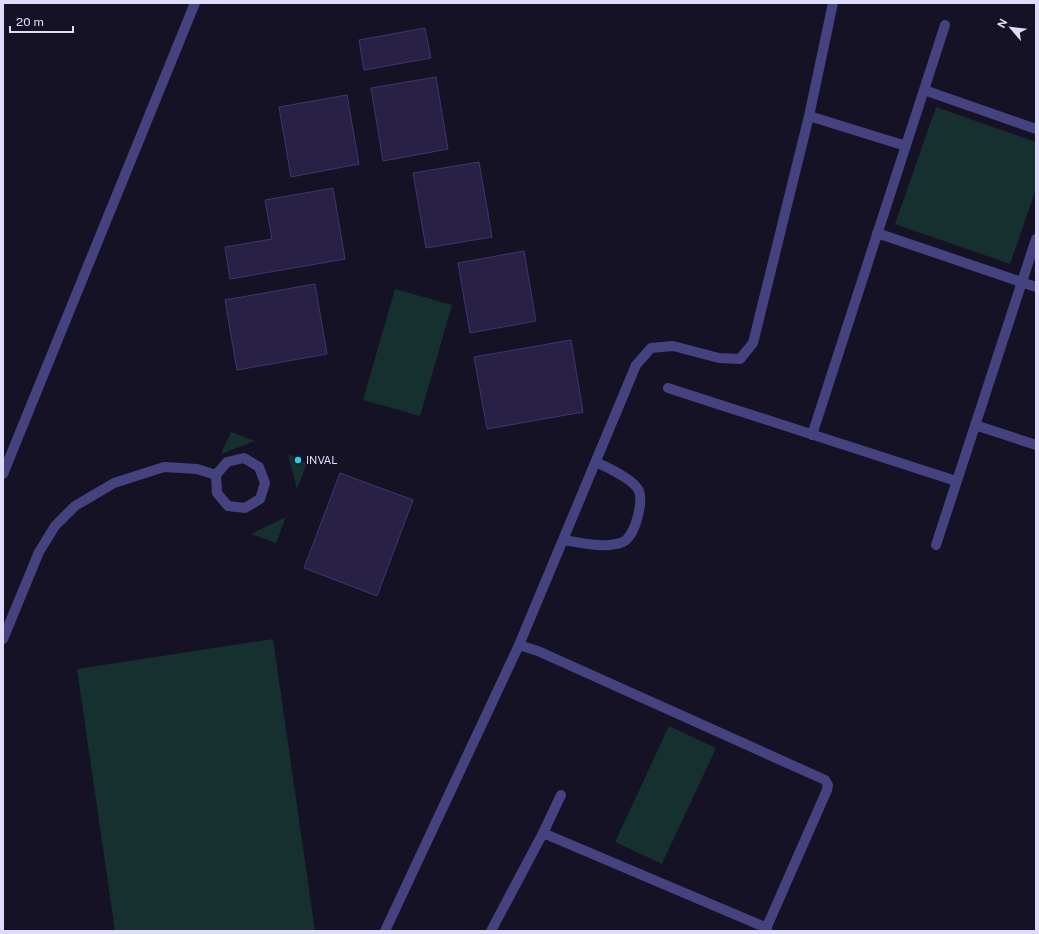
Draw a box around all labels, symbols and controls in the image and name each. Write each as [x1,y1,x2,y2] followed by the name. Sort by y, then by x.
[10,8,73,34] scale bar
[991,8,1031,48] north arrow
[16,15,44,29] text: 20 m
[995,17,1009,30] text: N
[306,454,338,466] place label: INVAL
[293,455,303,465] marker: INVAL

